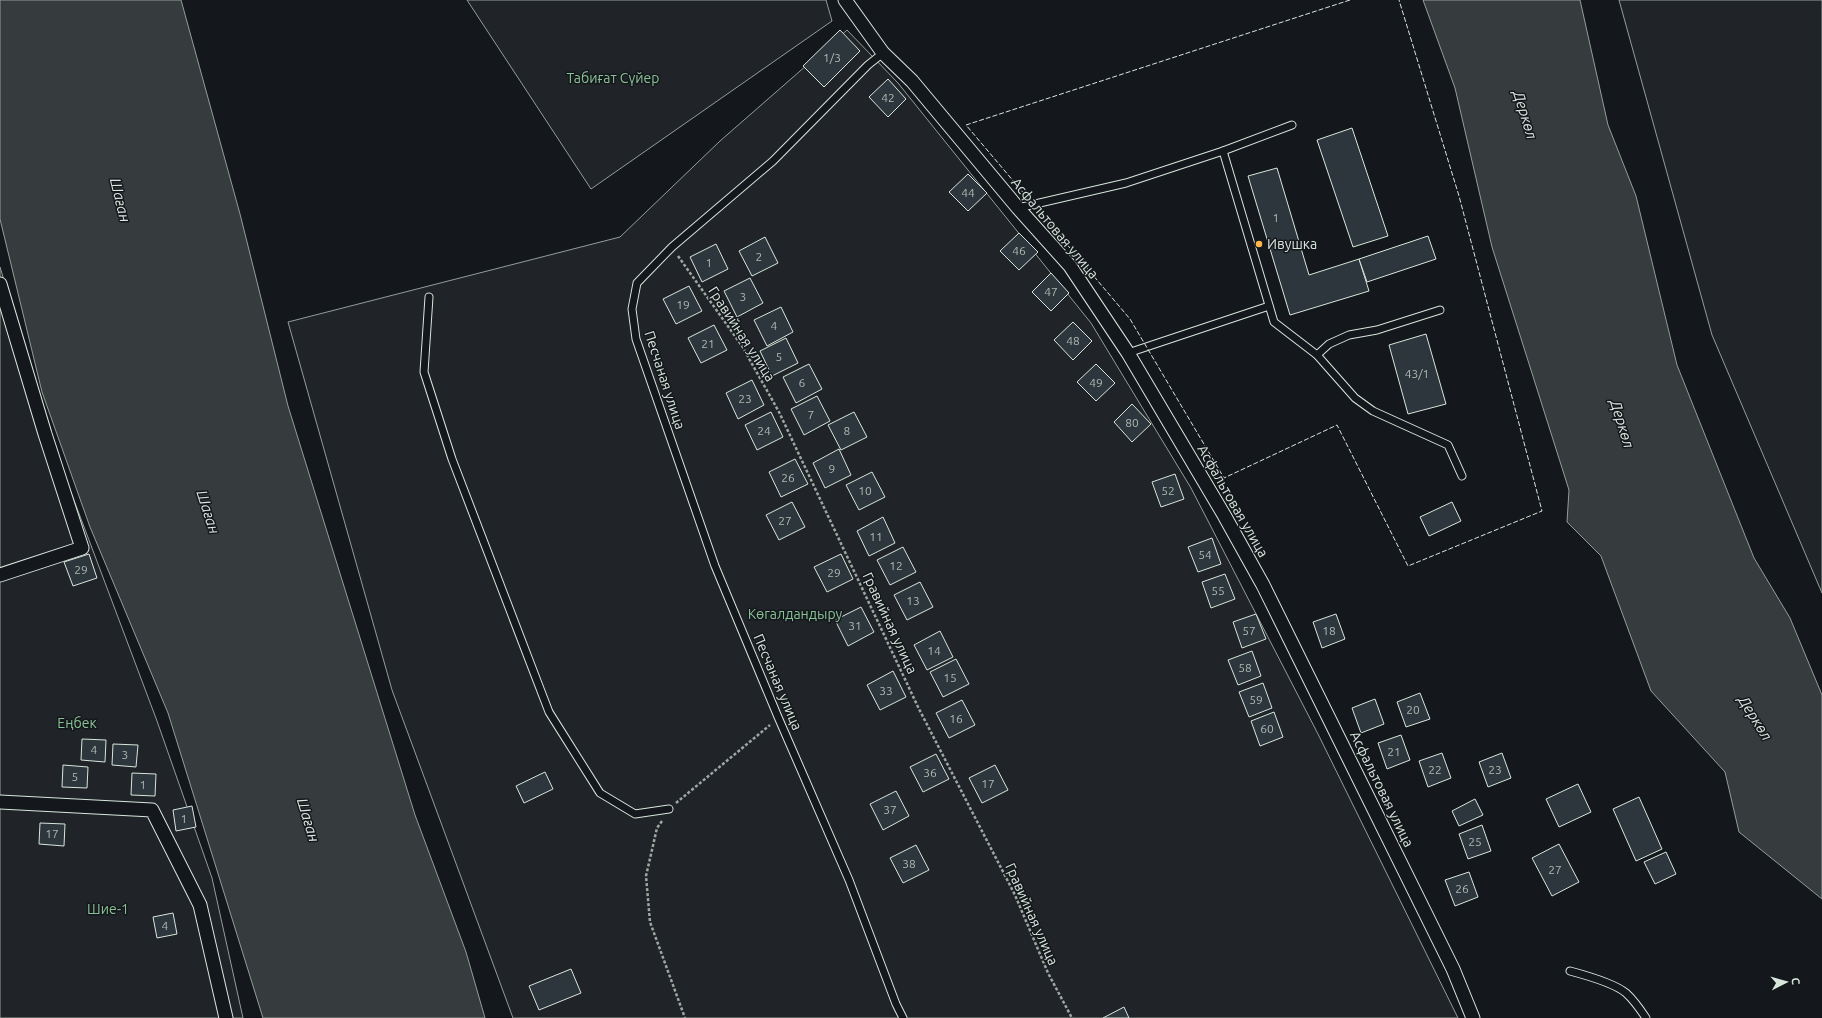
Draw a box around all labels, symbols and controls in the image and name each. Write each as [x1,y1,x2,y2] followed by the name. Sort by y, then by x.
[823,51,841,64] house number: 1/3
[567,70,659,86] park label: Табиғат Сүйер
[1510,87,1541,141] water label: Деркөл
[881,91,895,104] house number: 42
[1008,174,1102,282] street label: Асфальтовая улица
[107,176,134,224] water label: Шаған
[961,186,975,199] house number: 44
[1273,211,1279,224] house number: 1
[1267,236,1317,252] place label: Ивушка
[1254,239,1264,249] marker: Ивушка
[1012,244,1026,257] house number: 46
[756,250,762,263] house number: 2
[706,256,712,269] house number: 1
[705,284,779,384] street label: Гравийная улица
[1044,285,1058,298] house number: 47
[740,290,746,303] house number: 3
[676,298,690,311] house number: 19
[771,319,778,332] house number: 4
[641,329,689,431] street label: Песчаная улица
[1066,334,1080,347] house number: 48
[701,337,715,350] house number: 21
[776,350,782,363] house number: 5
[1405,367,1429,380] house number: 43/1
[799,376,806,389] house number: 6
[1089,376,1103,389] house number: 49
[738,392,752,405] house number: 23
[1607,396,1638,450] water label: Деркөл
[808,408,814,421] house number: 7
[1125,416,1139,429] house number: 80
[757,424,771,437] house number: 24
[844,424,851,437] house number: 8
[1194,442,1272,560] street label: Асфальтовая улица
[829,462,835,475] house number: 9
[781,471,795,484] house number: 26
[858,484,872,497] house number: 10
[1161,484,1175,497] house number: 52
[193,488,224,536] water label: Шаған
[778,514,792,527] house number: 27
[869,530,883,543] house number: 11
[1198,548,1212,561] house number: 54
[889,559,903,572] house number: 12
[74,563,88,576] house number: 29
[827,566,841,579] house number: 29
[860,570,920,676] street label: Гравийная улица
[1211,584,1225,597] house number: 55
[906,594,920,607] house number: 13
[748,606,843,622] park label: Көгалдандыру
[848,619,862,632] house number: 31
[1242,624,1256,637] house number: 57
[1322,624,1336,637] house number: 18
[751,632,805,732] street label: Песчаная улица
[927,644,941,657] house number: 14
[1238,661,1252,674] house number: 58
[943,671,957,684] house number: 15
[879,684,893,697] house number: 33
[1734,691,1776,743] water label: Деркөл
[1249,693,1263,706] house number: 59
[1406,703,1420,716] house number: 20
[949,712,963,725] house number: 16
[57,715,97,731] park label: Еңбек
[1260,722,1274,735] house number: 60
[1347,729,1417,849] street label: Асфальтовая улица
[91,743,98,756] house number: 4
[1387,745,1401,758] house number: 21
[122,748,128,761] house number: 3
[1428,763,1442,776] house number: 22
[1488,763,1502,776] house number: 23
[923,766,937,779] house number: 36
[72,770,78,783] house number: 5
[981,777,995,790] house number: 17
[140,778,146,791] house number: 1
[294,796,323,844] water label: Шаған
[883,803,897,816] house number: 37
[181,812,187,825] house number: 1
[45,827,59,840] house number: 17
[1468,835,1482,848] house number: 25
[902,857,916,870] house number: 38
[1002,861,1062,967] street label: Гравийная улица
[1548,863,1562,876] house number: 27
[1455,882,1469,895] house number: 26
[87,901,129,917] park label: Шие-1
[162,919,169,932] house number: 4
[1766,962,1806,1002] north arrow
[1790,977,1802,985] text: С

